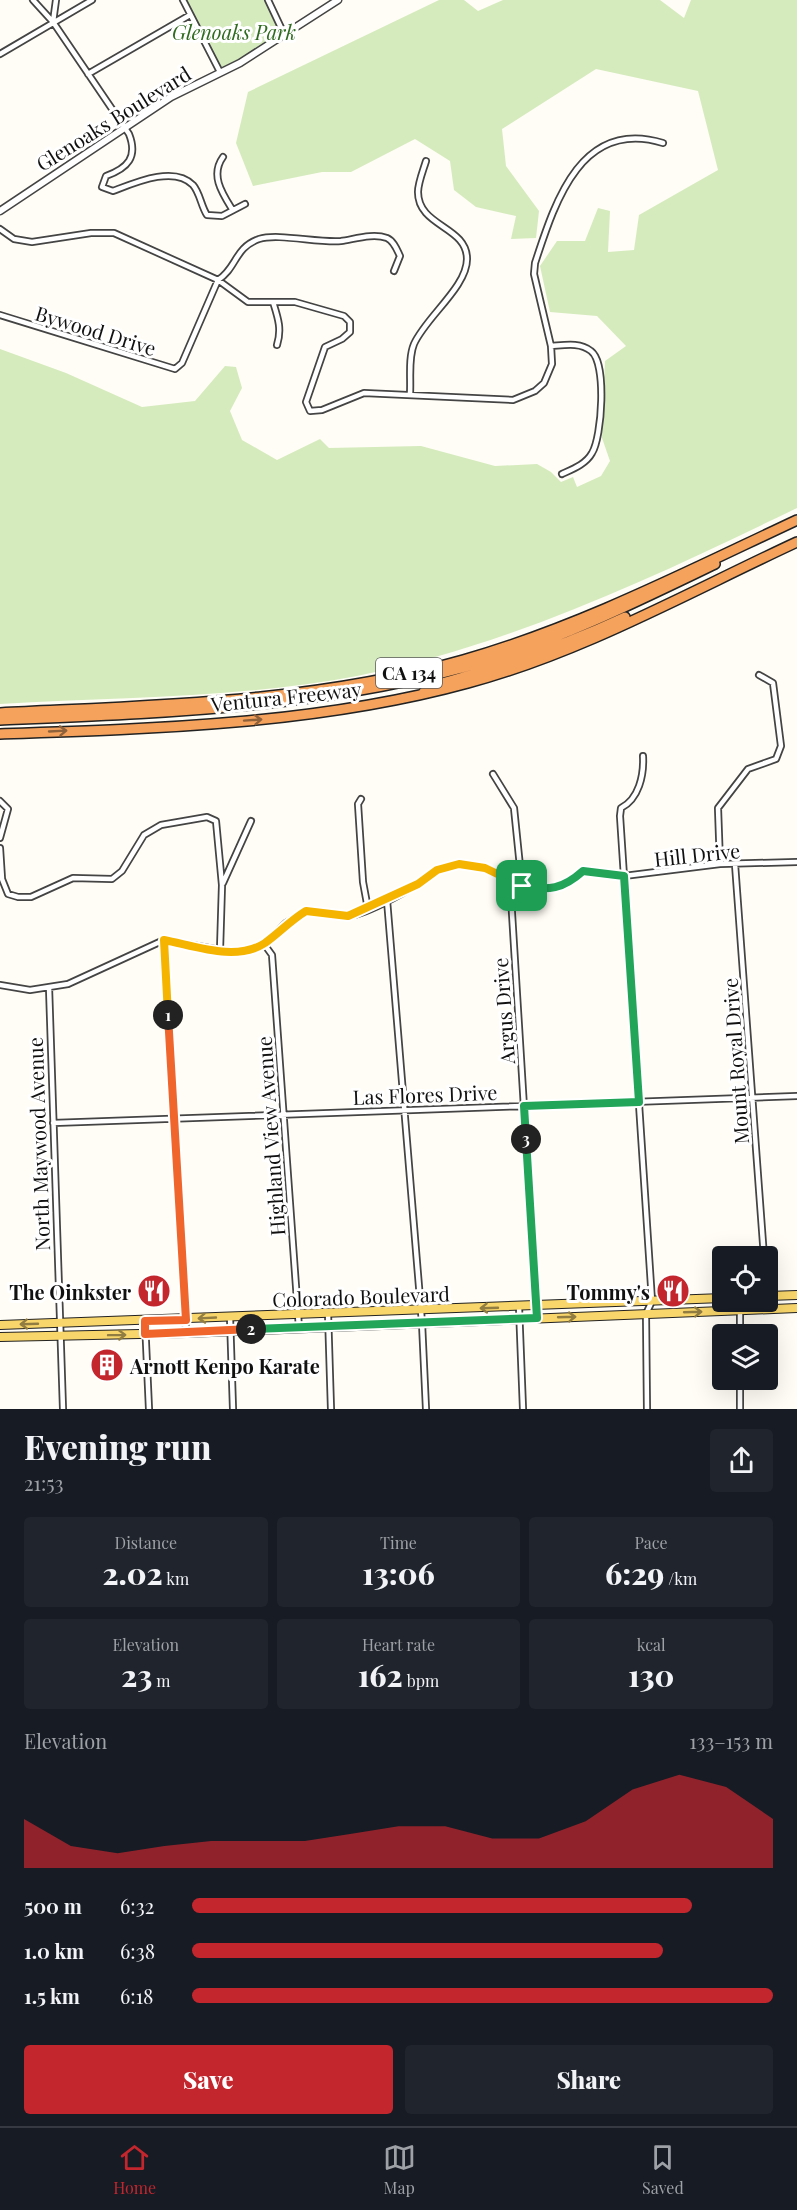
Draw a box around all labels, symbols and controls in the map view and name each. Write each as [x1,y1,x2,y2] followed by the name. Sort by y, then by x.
[172,18,296,45] park label: Glenoaks Park
[30,59,196,177] street label: Glenoaks Boulevard
[32,299,160,361] street label: Bywood Drive
[376,658,442,688] road number: CA 134
[209,675,362,717] street label: Ventura Freeway
[243,714,263,725] one-way arrow
[48,725,68,736] one-way arrow
[653,836,741,872] street label: Hill Drive
[496,860,547,911] pin
[505,869,538,902] icon: arrive
[486,957,520,1066] street label: Argus Drive
[716,977,754,1145] street label: Mount Royal Drive
[153,1000,183,1030] pin: 1
[165,1004,171,1025] text: 1
[250,1035,290,1237] street label: Highland View Avenue
[21,1037,55,1251] street label: North Maywood Avenue
[352,1078,498,1110] street label: Las Flores Drive
[511,1124,541,1154] pin: 3
[522,1128,530,1149] text: 3
[712,1246,778,1390] map controls
[712,1246,778,1312] button: locate
[136,1273,172,1309] restaurant icon: The Oinkster
[655,1273,691,1309] restaurant icon: Tommy's
[9,1278,132,1305] place label: The Oinkster
[567,1278,650,1305] place label: Tommy's
[272,1279,451,1313] street label: Colorado Boulevard
[480,1302,500,1313] one-way arrow
[682,1307,702,1318] one-way arrow
[556,1312,576,1323] one-way arrow
[197,1313,217,1324] one-way arrow
[236,1314,266,1344] pin: 2
[20,1318,40,1330] one-way arrow
[247,1318,255,1339] text: 2
[712,1324,778,1390] button: layers
[107,1329,127,1340] one-way arrow
[89,1347,125,1383] building icon: Arnott Kenpo Karate
[129,1352,320,1379] place label: Arnott Kenpo Karate
[24,1424,211,1468] text: Evening run
[710,1429,773,1492] button: share
[24,1469,64,1496] text: 21:53
[115,1532,177,1553] text: Distance
[380,1532,417,1553] text: Time
[635,1532,668,1553] text: Pace
[102,1553,163,1593] text: 2.02
[362,1553,435,1593] text: 13:06
[605,1553,664,1593] text: 6:29
[163,1568,189,1589] text: km
[664,1568,697,1589] text: /km
[113,1634,179,1655] text: Elevation
[362,1634,435,1655] text: Heart rate
[637,1634,666,1655] text: kcal
[121,1655,152,1695] text: 23
[358,1655,403,1695] text: 162
[628,1655,674,1695] text: 130
[152,1670,171,1691] text: m
[403,1670,439,1691] text: bpm
[24,1727,107,1754] text: Elevation
[689,1727,773,1754] text: 133–153 m
[24,1892,82,1919] text: 500 m
[120,1892,154,1919] text: 6:32
[24,1937,84,1964] text: 1.0 km
[120,1937,155,1964] text: 6:38
[24,1982,80,2009] text: 1.5 km
[120,1982,153,2009] text: 6:18
[24,2045,393,2114] button: Save
[405,2045,773,2114] button: Share
[113,2141,156,2198] tab: Home
[383,2141,416,2198] tab: Map
[642,2141,684,2198] tab: Saved

